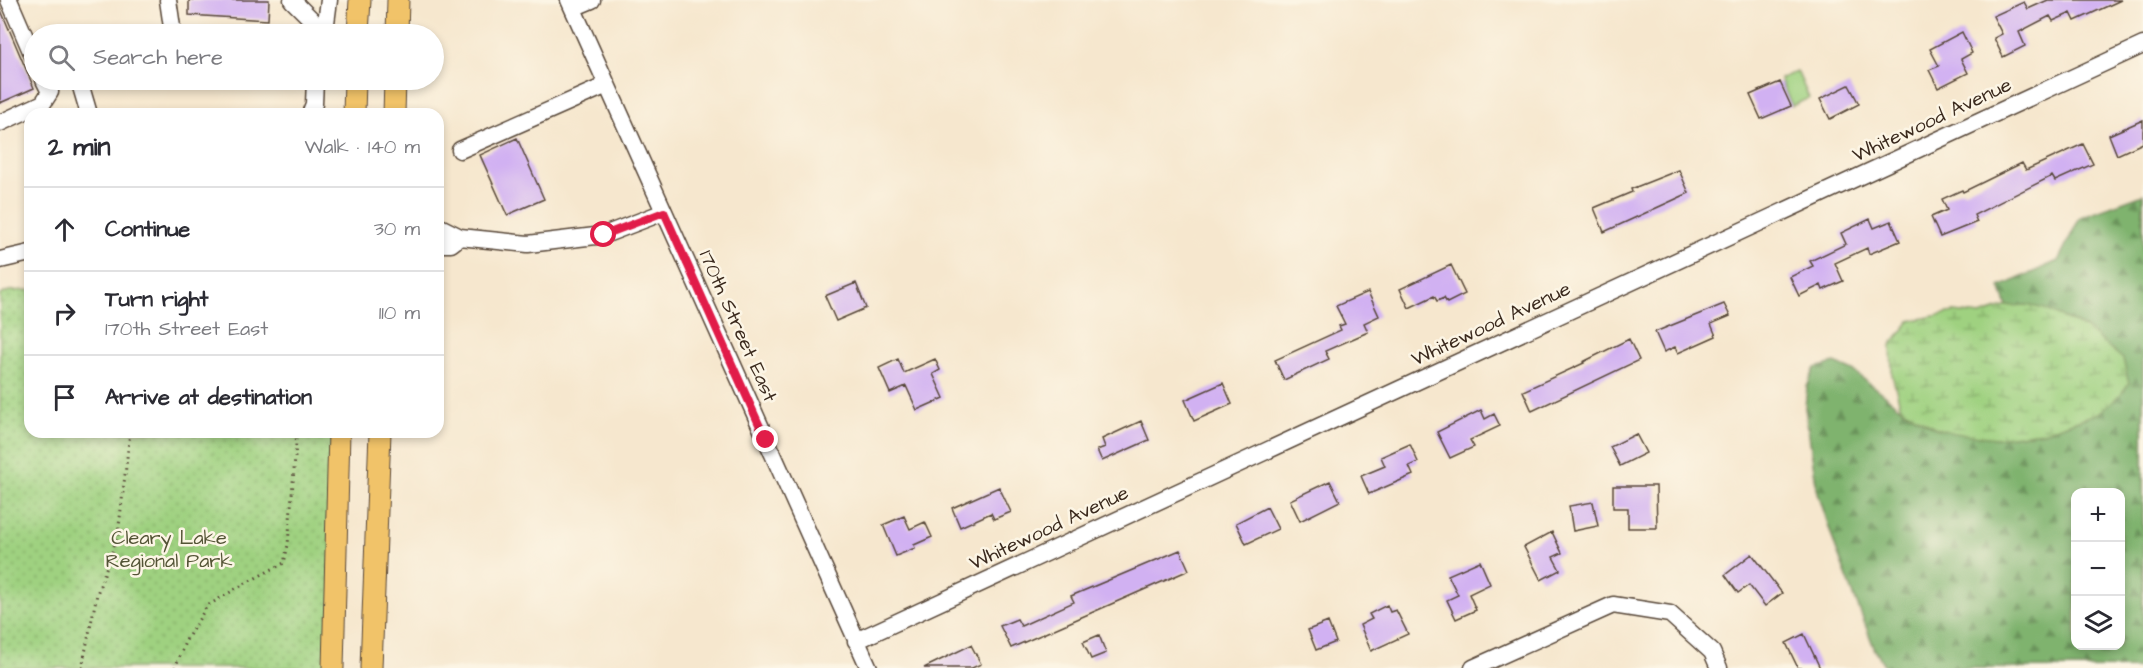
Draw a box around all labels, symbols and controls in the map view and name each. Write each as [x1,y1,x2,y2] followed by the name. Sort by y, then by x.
[24,24,444,90] search box
[45,41,78,74] icon: search
[93,42,223,73] text: Search here
[1848,71,2016,169] street label: Whitewood Avenue
[48,129,110,165] text: 2 min
[304,133,420,161] text: Walk · 140 m
[48,213,81,246] icon: ahead
[105,214,190,245] text: Continue
[374,215,420,243] text: 30 m
[590,221,616,247] route start
[692,246,784,406] street label: 170th Street East
[1407,275,1575,373] street label: Whitewood Avenue
[105,284,208,315] text: Turn right
[48,297,81,330] icon: right
[379,299,420,327] text: 110 m
[105,315,268,343] text: 170th Street East
[48,381,81,414] icon: arrive
[105,382,312,413] text: Arrive at destination
[752,426,778,452] route end
[965,479,1133,577] street label: Whitewood Avenue
[2071,488,2125,650] map controls
[2071,488,2125,542] button: +
[105,524,233,576] park label: Cleary Lake Regional Park
[2071,542,2125,596] button: −
[2071,596,2125,650] button: layers

